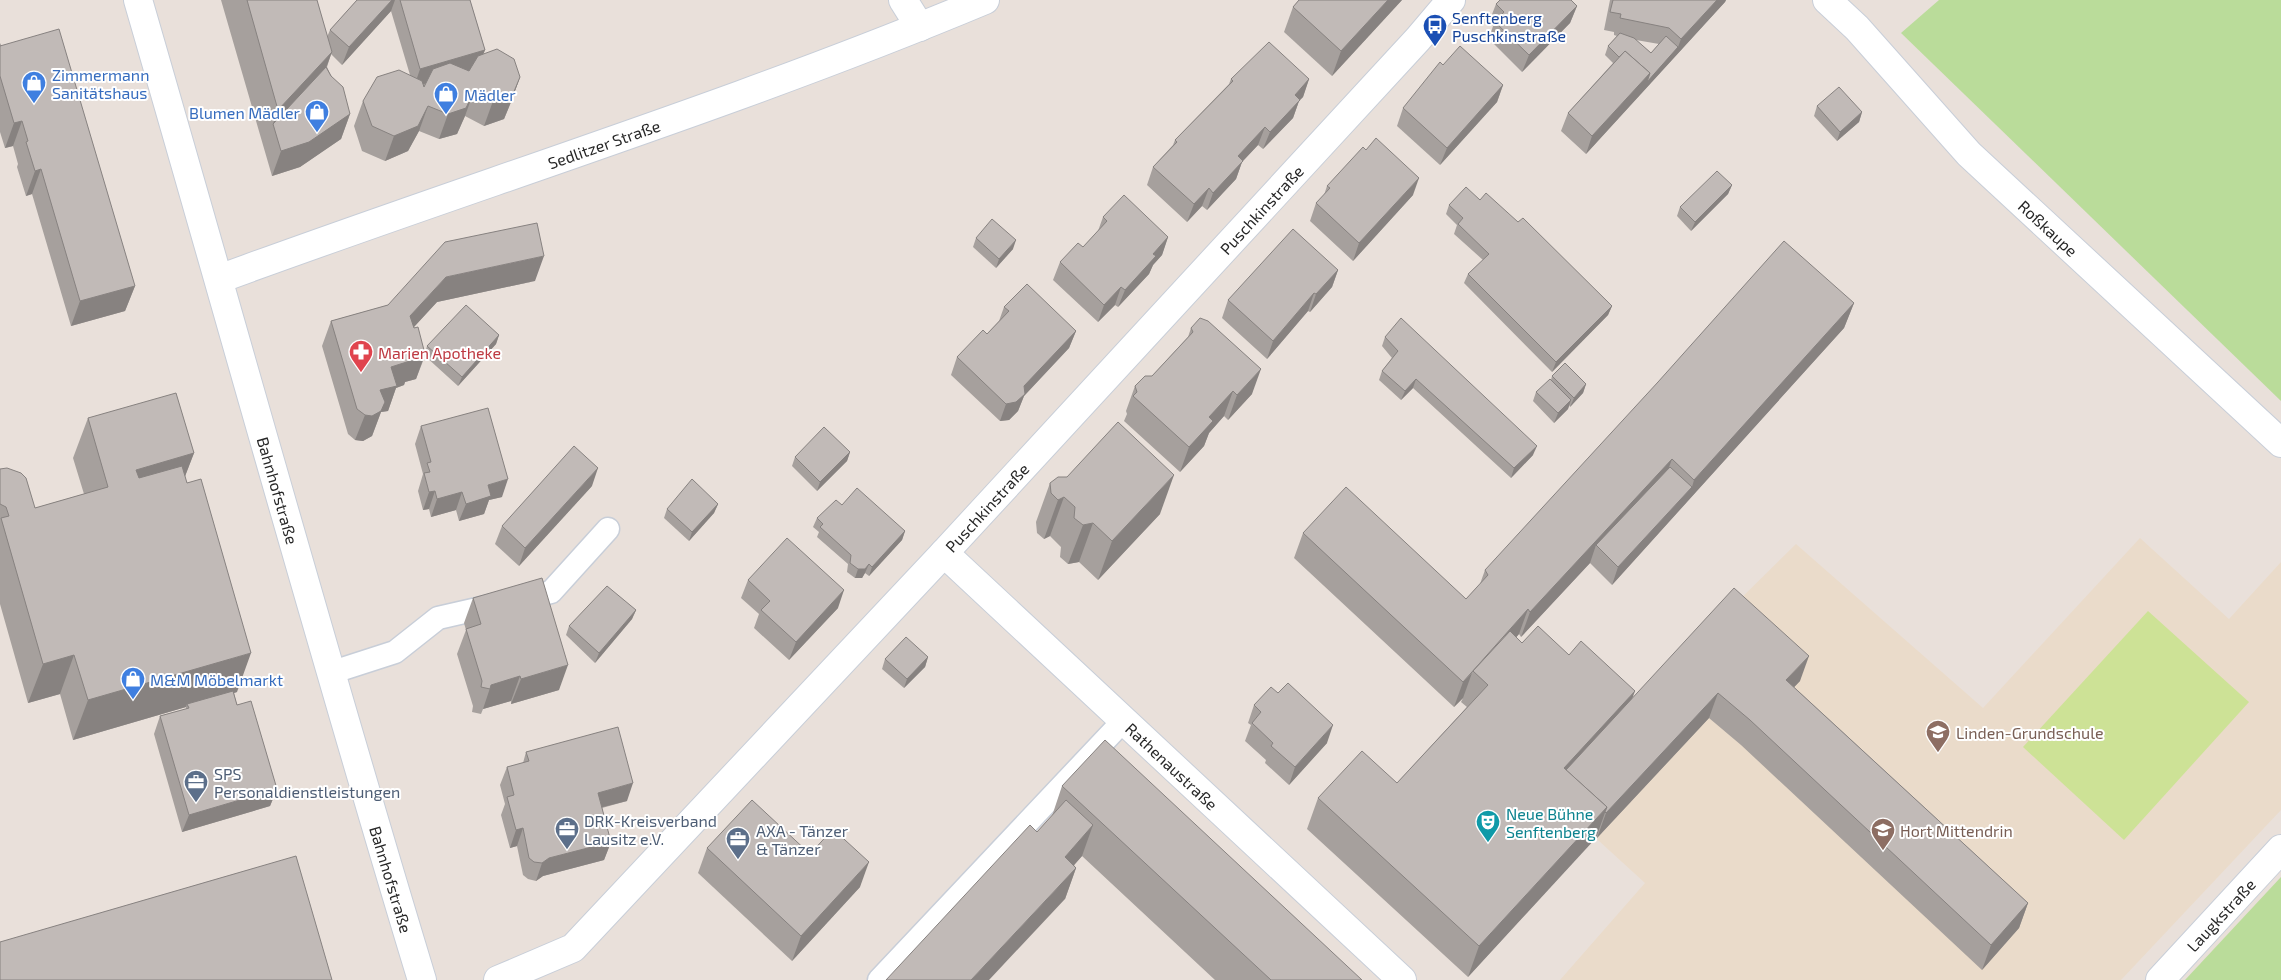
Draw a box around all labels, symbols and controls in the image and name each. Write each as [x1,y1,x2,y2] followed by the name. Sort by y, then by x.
[1452,8,1566,45] place label: Senftenberg Puschkinstraße
[1422,13,1448,47] bus stop icon: Senftenberg Puschkinstraße
[52,65,149,102] place label: Zimmermann Sanitätshaus
[21,70,47,104] shop icon: Zimmermann Sanitätshaus
[433,81,459,115] shop icon: Mädler
[464,85,516,104] place label: Mädler
[304,99,330,133] shop icon: Blumen Mädler
[189,103,301,122] place label: Blumen Mädler
[545,115,662,172] street label: Sedlitzer Straße
[1215,161,1307,258] street label: Puschkinstraße
[2015,196,2082,260] street label: Roßkaupe
[348,339,374,373] pharmacy icon: Marien Apotheke
[378,343,501,362] place label: Marien Apotheke
[254,435,303,546] street label: Bahnhofstraße
[941,459,1032,555] street label: Puschkinstraße
[120,666,146,700] shop icon: M&M Möbelmarkt
[150,670,283,689] place label: M&M Möbelmarkt
[1122,718,1222,813] street label: Rathenaustraße
[1925,719,1951,753] school or university icon: Linden-Grundschule
[1956,723,2104,742] place label: Linden-Grundschule
[214,764,400,801] place label: SPS Personaldienstleistungen
[183,769,209,803] office icon: SPS Personaldienstleistungen
[1506,804,1596,841] place label: Neue Bühne Senftenberg
[1475,809,1501,843] theatre icon: Neue Bühne Senftenberg
[584,811,717,848] place label: DRK-Kreisverband Lausitz e.V.
[554,816,580,850] office icon: DRK-Kreisverband Lausitz e.V.
[1870,817,1896,851] school or university icon: Hort Mittendrin
[756,821,849,858] place label: AXA - Tänzer & Tänzer
[1900,821,2013,840] place label: Hort Mittendrin
[367,823,417,935] street label: Bahnhofstraße
[725,826,751,860] office icon: AXA - Tänzer & Tänzer
[2182,874,2259,955] street label: Laugkstraße

